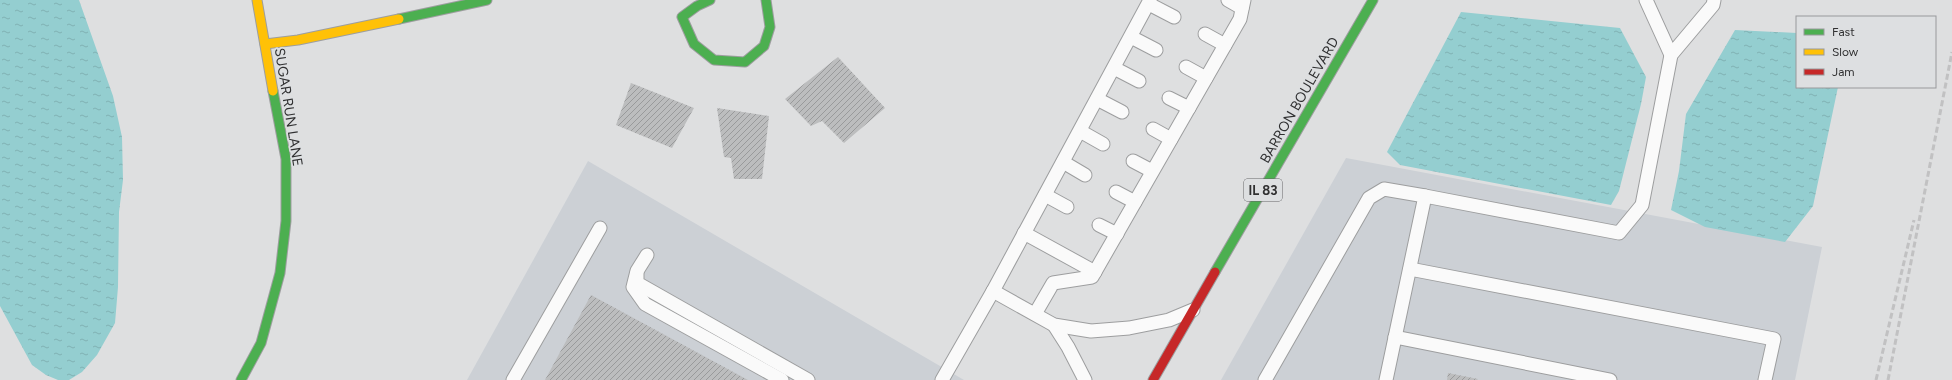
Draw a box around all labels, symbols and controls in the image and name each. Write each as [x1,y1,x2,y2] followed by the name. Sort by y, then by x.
[1796,16,1936,88] legend
[1832,25,1855,39] text: Fast
[1256,34,1342,166] street label: BARRON BOULEVARD
[1832,45,1859,59] text: Slow
[271,47,306,167] street label: SUGAR RUN LANE
[1832,65,1855,79] text: Jam
[1244,179,1282,201] road number: IL 83

